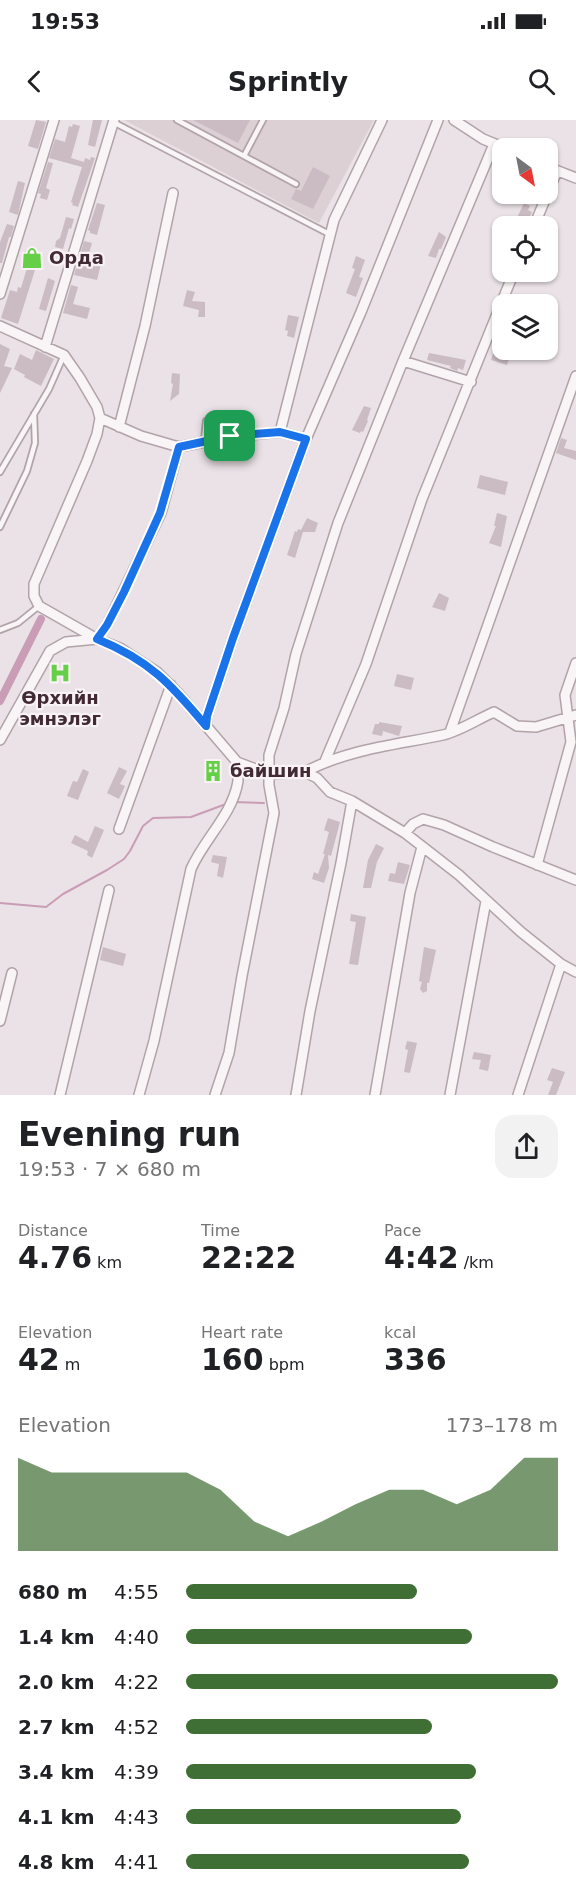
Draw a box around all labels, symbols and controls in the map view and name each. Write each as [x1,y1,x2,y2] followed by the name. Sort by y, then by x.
[30,9,100,34] text: 19:53
[18,65,51,98] icon: back
[525,65,558,98] icon: search
[228,66,348,97] text: Sprintly
[492,138,558,204] north arrow
[492,138,558,360] map controls
[492,216,558,282] button: locate
[20,246,44,270] shop icon: Орда
[49,247,104,268] place label: Орда
[492,294,558,360] button: layers
[204,410,255,461] pin
[213,419,246,452] icon: arrive
[48,661,72,685] hospital icon: Өрхийн эмнэлэг
[19,687,101,729] place label: Өрхийн эмнэлэг
[201,759,225,783] building icon: байшин
[230,760,312,781] place label: байшин
[18,1115,241,1154] text: Evening run
[495,1115,558,1178] button: share
[18,1157,201,1181] text: 19:53 · 7 × 680 m
[18,1221,88,1240] text: Distance
[201,1221,240,1240] text: Time
[384,1221,421,1240] text: Pace
[18,1240,92,1275] text: 4.76
[201,1240,297,1275] text: 22:22
[384,1240,459,1275] text: 4:42
[92,1253,122,1272] text: km
[459,1253,494,1272] text: /km
[18,1323,92,1342] text: Elevation
[201,1323,283,1342] text: Heart rate
[384,1323,416,1342] text: kcal
[18,1342,60,1377] text: 42
[201,1342,264,1377] text: 160
[384,1342,447,1377] text: 336
[60,1355,80,1374] text: m
[264,1355,305,1374] text: bpm
[18,1413,111,1437] text: Elevation
[446,1413,558,1437] text: 173–178 m
[18,1580,88,1604] text: 680 m
[114,1580,159,1604] text: 4:55
[18,1625,95,1649] text: 1.4 km
[114,1625,159,1649] text: 4:40
[18,1670,95,1694] text: 2.0 km
[114,1670,159,1694] text: 4:22
[18,1715,95,1739] text: 2.7 km
[114,1715,159,1739] text: 4:52
[18,1760,95,1784] text: 3.4 km
[114,1760,159,1784] text: 4:39
[18,1805,95,1829] text: 4.1 km
[114,1805,159,1829] text: 4:43
[18,1850,95,1874] text: 4.8 km
[114,1850,159,1874] text: 4:41

